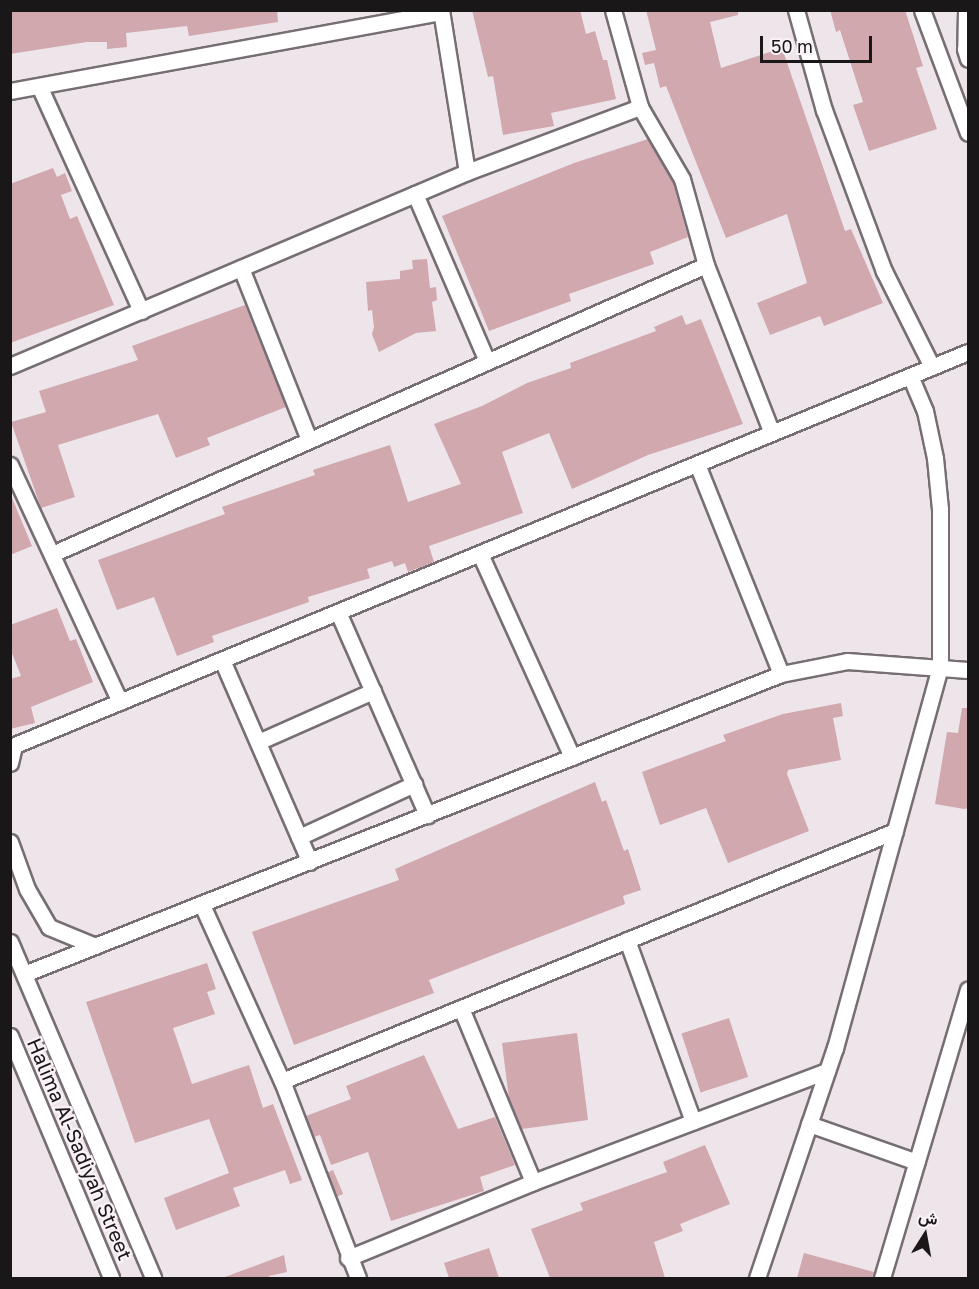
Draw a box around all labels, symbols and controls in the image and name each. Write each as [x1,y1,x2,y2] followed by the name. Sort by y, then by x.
[763,24,876,62] scale bar
[771,35,813,57] text: 50 m
[22,1034,138,1264] street label: Halima Al-Sadiyah Street
[895,1205,955,1265] north arrow
[917,1206,940,1229] text: ش

